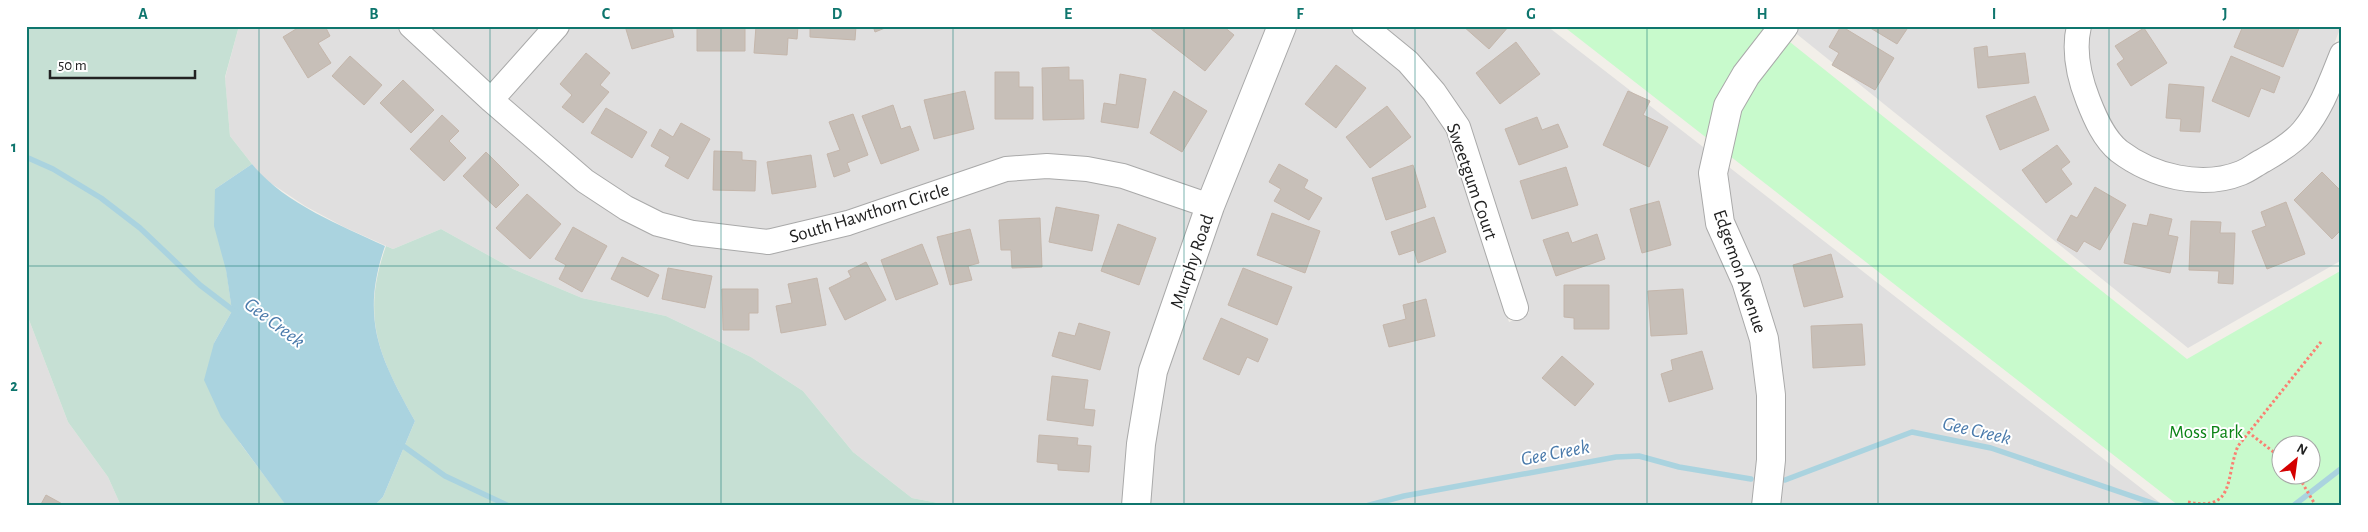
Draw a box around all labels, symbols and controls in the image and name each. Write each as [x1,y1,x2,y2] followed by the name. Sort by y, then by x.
[138,6,148,22] text: A
[369,6,379,22] text: B
[602,6,611,22] text: C
[832,6,843,22] text: D
[1064,6,1072,22] text: E
[1296,6,1304,22] text: F
[1526,6,1536,22] text: G
[1756,6,1768,22] text: H
[1992,6,1996,22] text: I
[2222,6,2228,22] text: J
[50,48,195,80] scale bar
[58,58,87,73] text: 50 m
[1443,121,1500,242] street label: Sweetgum Court
[11,139,17,155] text: 1
[787,180,952,247] street label: South Hawthorn Circle
[1710,207,1770,336] street label: Edgemon Avenue
[1167,212,1217,311] street label: Murphy Road
[241,294,308,352] water label: Gee Creek
[10,378,18,394] text: 2
[1941,413,2013,449] water label: Gee Creek
[2169,423,2243,442] park label: Moss Park
[2270,434,2320,484] north arrow
[1519,437,1591,469] water label: Gee Creek
[2294,441,2309,458] text: N

